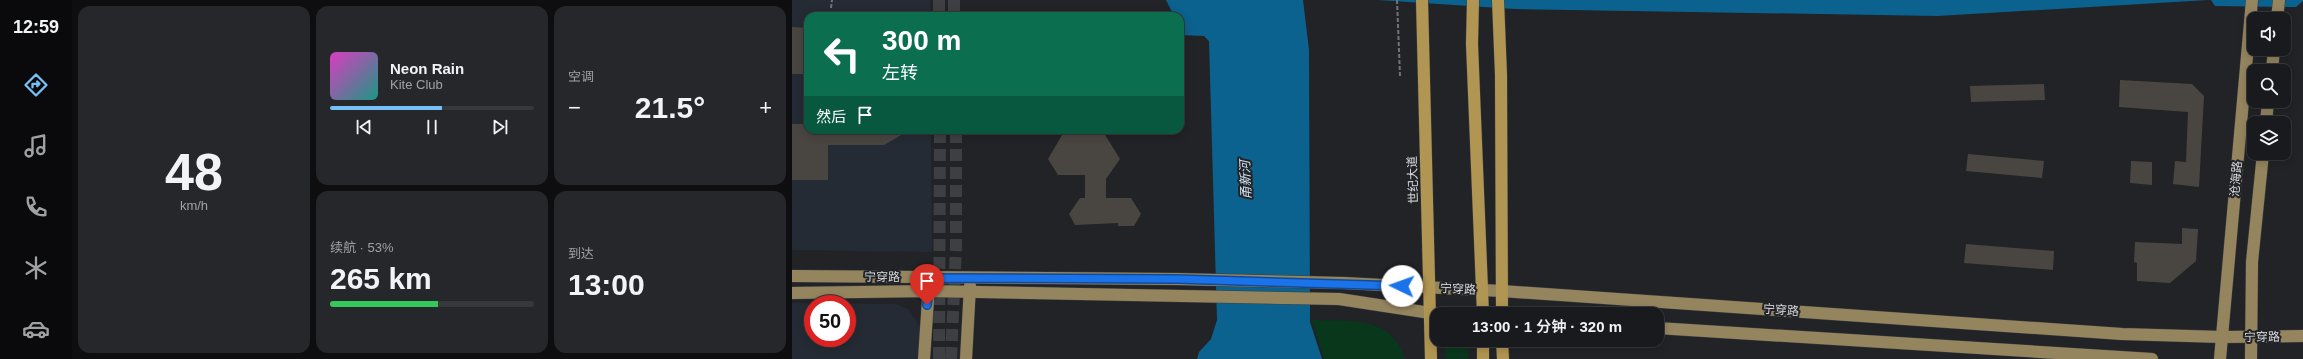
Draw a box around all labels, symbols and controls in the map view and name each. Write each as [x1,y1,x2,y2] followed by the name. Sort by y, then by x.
[2247,12,2291,160] map controls
[2247,12,2291,56] button: sound
[13,17,59,37] text: 12:59
[882,25,961,56] text: 300 m
[816,28,868,80] icon: left
[390,60,464,77] text: Neon Rain
[882,63,918,83] text: 左转
[2247,64,2291,108] button: search
[568,69,594,84] text: 空调
[22,71,50,99] icon: directions
[390,77,443,92] text: Kite Club
[635,91,705,124] text: 21.5°
[568,95,581,120] text: −
[759,95,772,120] text: +
[854,104,876,126] icon: arrive
[816,108,846,125] text: 然后
[353,116,375,138] icon: previous
[421,116,443,138] icon: pause
[489,116,511,138] icon: next
[2247,116,2291,160] button: layers
[22,132,50,160] icon: music
[165,143,223,201] text: 48
[1405,156,1421,204] street label: 世纪大道
[1237,157,1254,200] water label: 甬新河
[2227,160,2245,198] street label: 沧海路
[22,193,50,221] icon: phone
[180,198,208,213] text: km/h
[330,240,394,255] text: 续航 · 53%
[568,246,594,261] text: 到达
[22,254,50,282] icon: climate
[330,262,432,295] text: 265 km
[910,264,944,305] pin
[1381,265,1423,307] position arrow
[568,268,645,301] text: 13:00
[864,270,900,284] street label: 宁穿路
[916,270,938,292] icon: arrive
[1440,281,1476,297] street label: 宁穿路
[804,295,856,347] speed limit sign: 50
[1763,302,1799,318] street label: 宁穿路
[22,315,50,343] icon: car
[1472,318,1622,335] text: 13:00 · 1 分钟 · 320 m
[2244,330,2280,344] street label: 宁穿路

